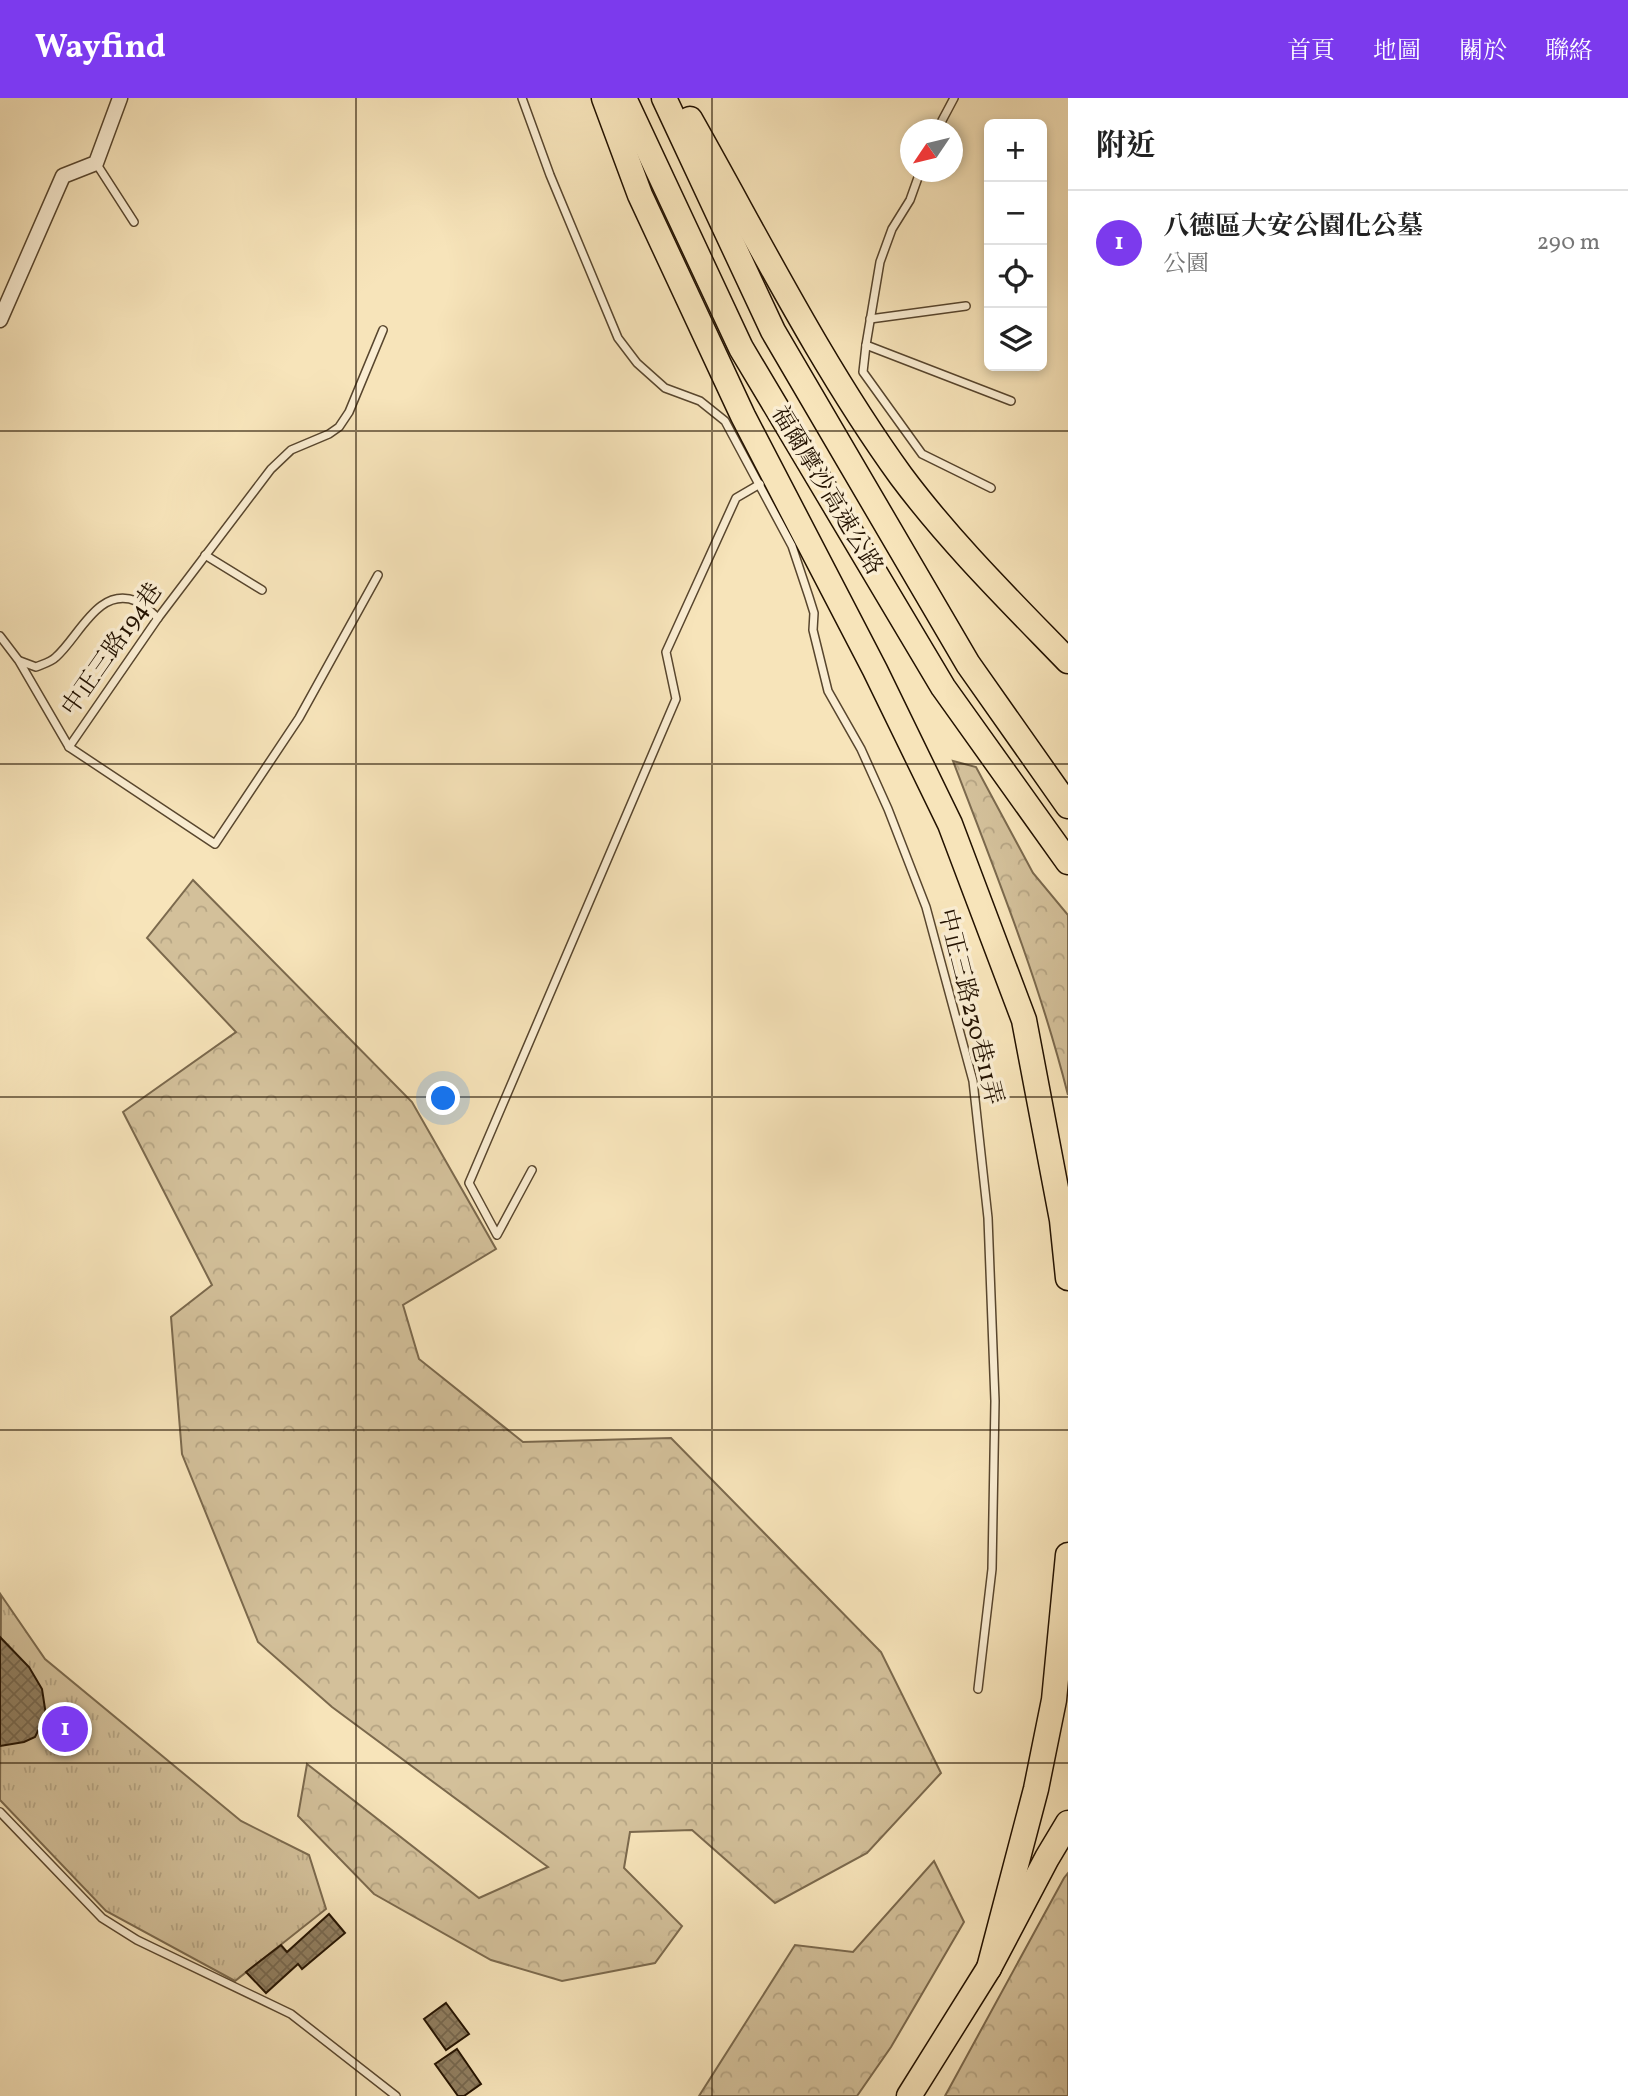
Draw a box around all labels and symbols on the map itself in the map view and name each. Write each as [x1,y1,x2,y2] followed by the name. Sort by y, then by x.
[900,119,963,182] north arrow
[762,400,890,582] street label: 福爾摩沙高速公路
[54,577,172,723] street label: 中正三路194巷
[928,905,1010,1109] street label: 中正三路230巷11弄
[426,1081,460,1115] your location
[42,1703,88,1755] pin: 1

